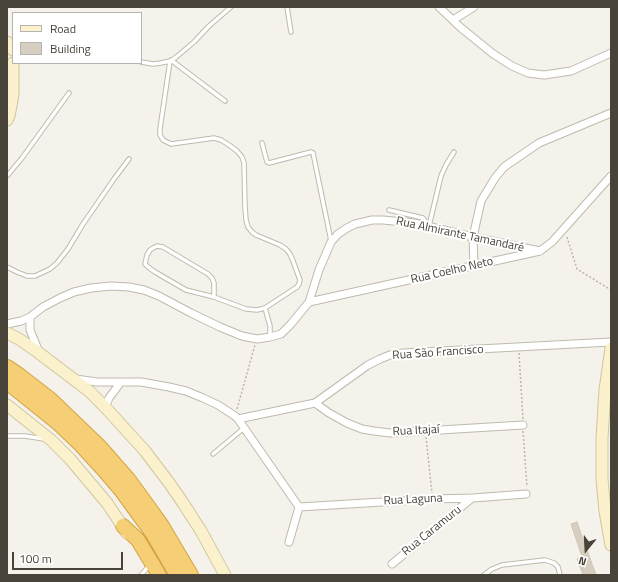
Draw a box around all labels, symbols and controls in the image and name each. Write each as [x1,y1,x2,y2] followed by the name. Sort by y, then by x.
[12,12,142,64] legend
[50,19,76,38] text: Road
[50,39,91,58] text: Building
[395,214,525,256] street label: Rua Almirante Tamandaré
[409,255,495,287] street label: Rua Coelho Neto
[392,343,484,363] street label: Rua São Francisco
[392,423,440,439] street label: Rua Itajaí
[383,491,443,509] street label: Rua Laguna
[399,503,465,559] street label: Rua Caramuru
[566,530,606,570] north arrow
[14,544,125,570] scale bar
[19,549,52,568] text: 100 m
[576,553,588,570] text: N

